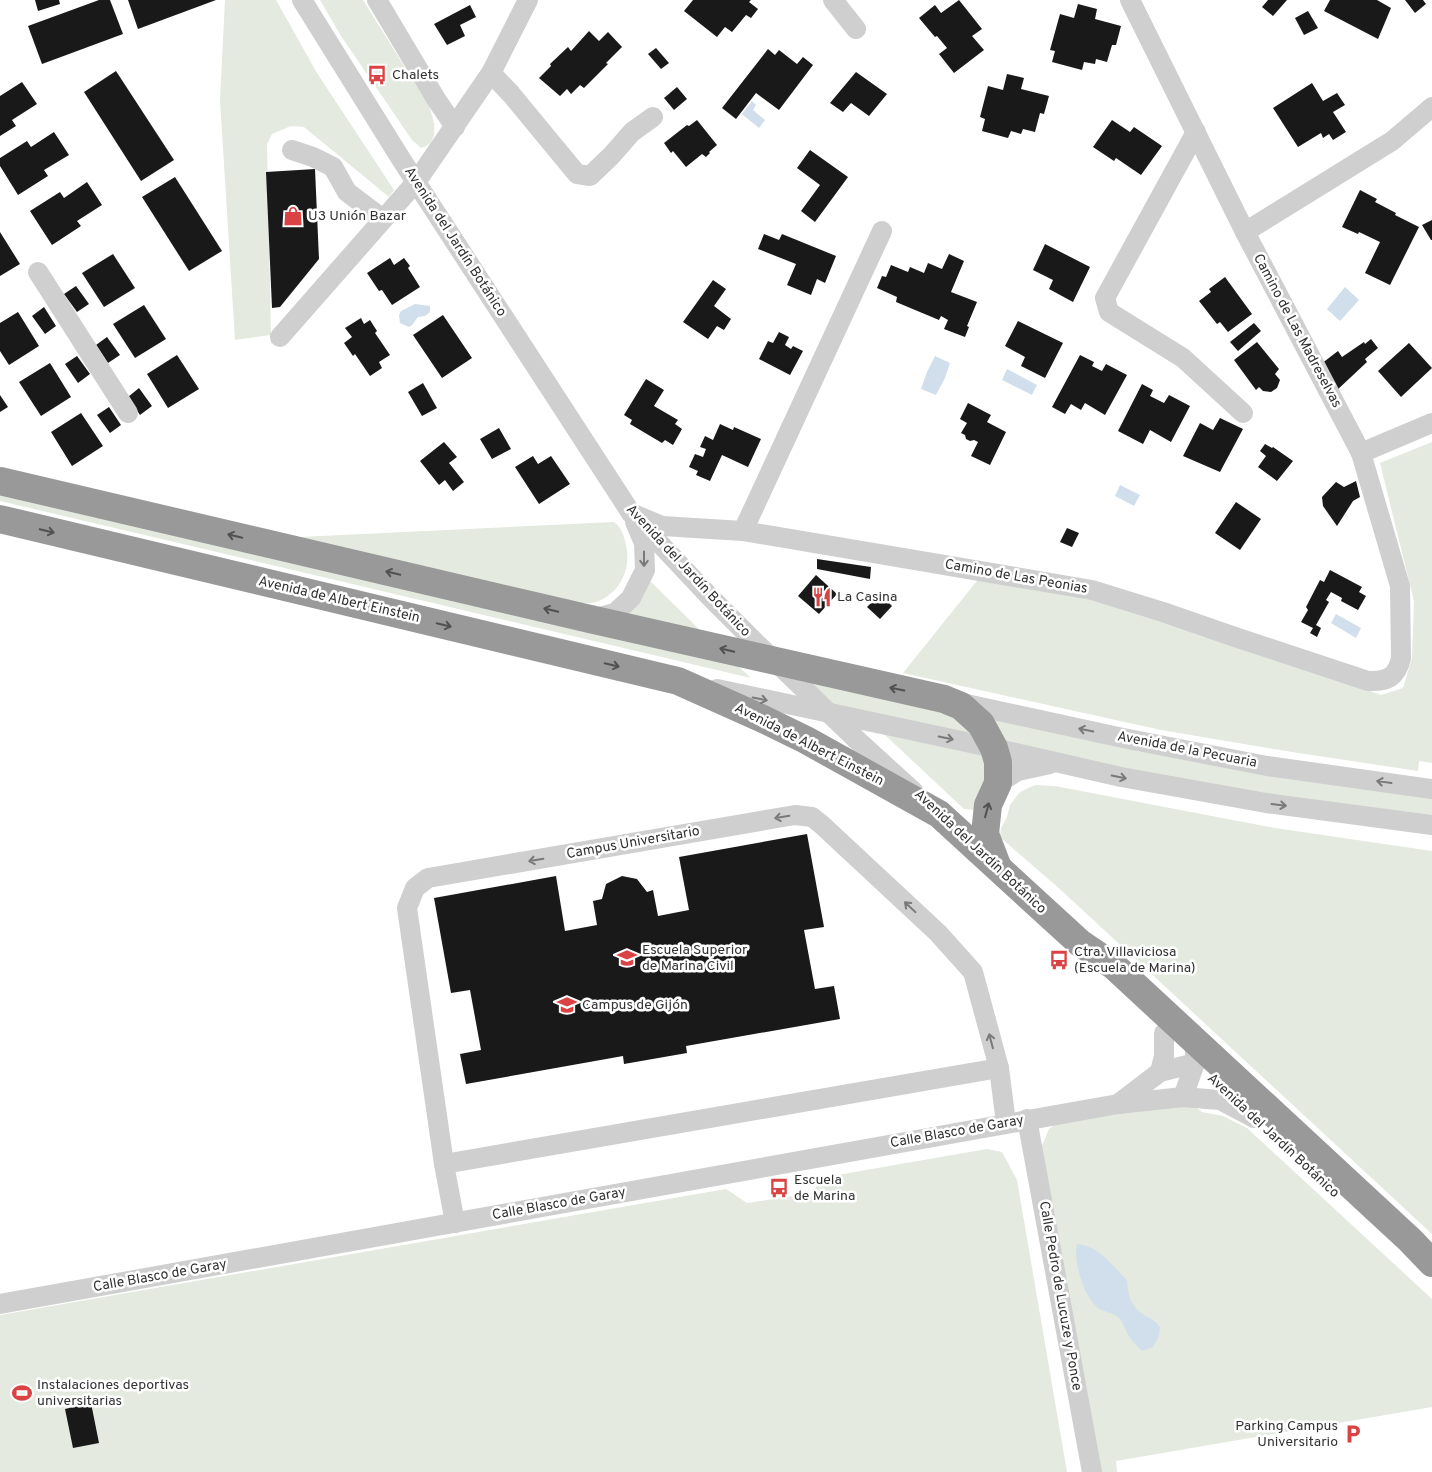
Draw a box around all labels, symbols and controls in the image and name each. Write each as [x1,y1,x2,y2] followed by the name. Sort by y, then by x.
[366,64,388,86] bus stop icon: Chalets
[392,67,439,84] place label: Chalets
[400,164,510,320] street label: Avenida del Jardín Botánico
[282,205,304,227] shop icon: U3 Unión Bazar
[308,208,407,225] place label: U3 Unión Bazar
[1249,251,1345,411] street label: Camino de Las Madreselvas
[622,501,754,641] street label: Avenida del Jardín Botánico
[39,527,55,536] one-way arrow
[227,531,243,540] one-way arrow
[640,551,649,567] one-way arrow
[943,556,1089,598] street label: Camino de Las Peonias
[385,568,401,577] one-way arrow
[257,573,421,627] street label: Avenida de Albert Einstein
[811,586,833,608] restaurant icon: La Casina
[837,589,897,606] place label: La Casina
[544,605,560,614] one-way arrow
[435,621,451,630] one-way arrow
[719,645,735,654] one-way arrow
[603,661,619,670] one-way arrow
[889,684,905,693] one-way arrow
[752,695,768,704] one-way arrow
[732,700,886,790] street label: Avenida de Albert Einstein
[1078,725,1094,734] one-way arrow
[1116,728,1258,772] street label: Avenida de la Pecuaria
[938,734,954,744] one-way arrow
[1110,773,1126,782] one-way arrow
[1376,777,1392,787] one-way arrow
[910,786,1050,918] street label: Avenida del Jardín Botánico
[1271,800,1287,810] one-way arrow
[983,802,993,818] one-way arrow
[775,813,791,823] one-way arrow
[565,823,701,863] street label: Campus Universitario
[528,855,544,865] one-way arrow
[903,901,916,912] one-way arrow
[642,942,748,975] place label: Escuela Superior de Marina Civil
[1074,944,1196,977] place label: Ctra. Villaviciosa (Escuela de Marina)
[616,947,638,969] school or university icon: Escuela Superior de Marina Civil
[1048,949,1070,971] bus stop icon: Ctra. Villaviciosa (Escuela de Marina)
[556,994,578,1016] school or university icon: Campus de Gijón
[582,997,688,1014] place label: Campus de Gijón
[986,1034,995,1050] one-way arrow
[1203,1070,1343,1202] street label: Avenida del Jardín Botánico
[889,1112,1025,1152] street label: Calle Blasco de Garay
[794,1172,855,1205] place label: Escuela de Marina
[768,1177,790,1199] bus stop icon: Escuela de Marina
[491,1184,627,1224] street label: Calle Blasco de Garay
[1035,1200,1085,1392] street label: Calle Pedro de Lucuze y Ponce
[92,1256,228,1296] street label: Calle Blasco de Garay
[37,1377,189,1410] place label: Instalaciones deportivas universitarias
[11,1382,33,1404] sports icon: Instalaciones deportivas universitarias
[1235,1418,1338,1451] place label: Parking Campus Universitario
[1342,1423,1364,1445] parking icon: Parking Campus Universitario

